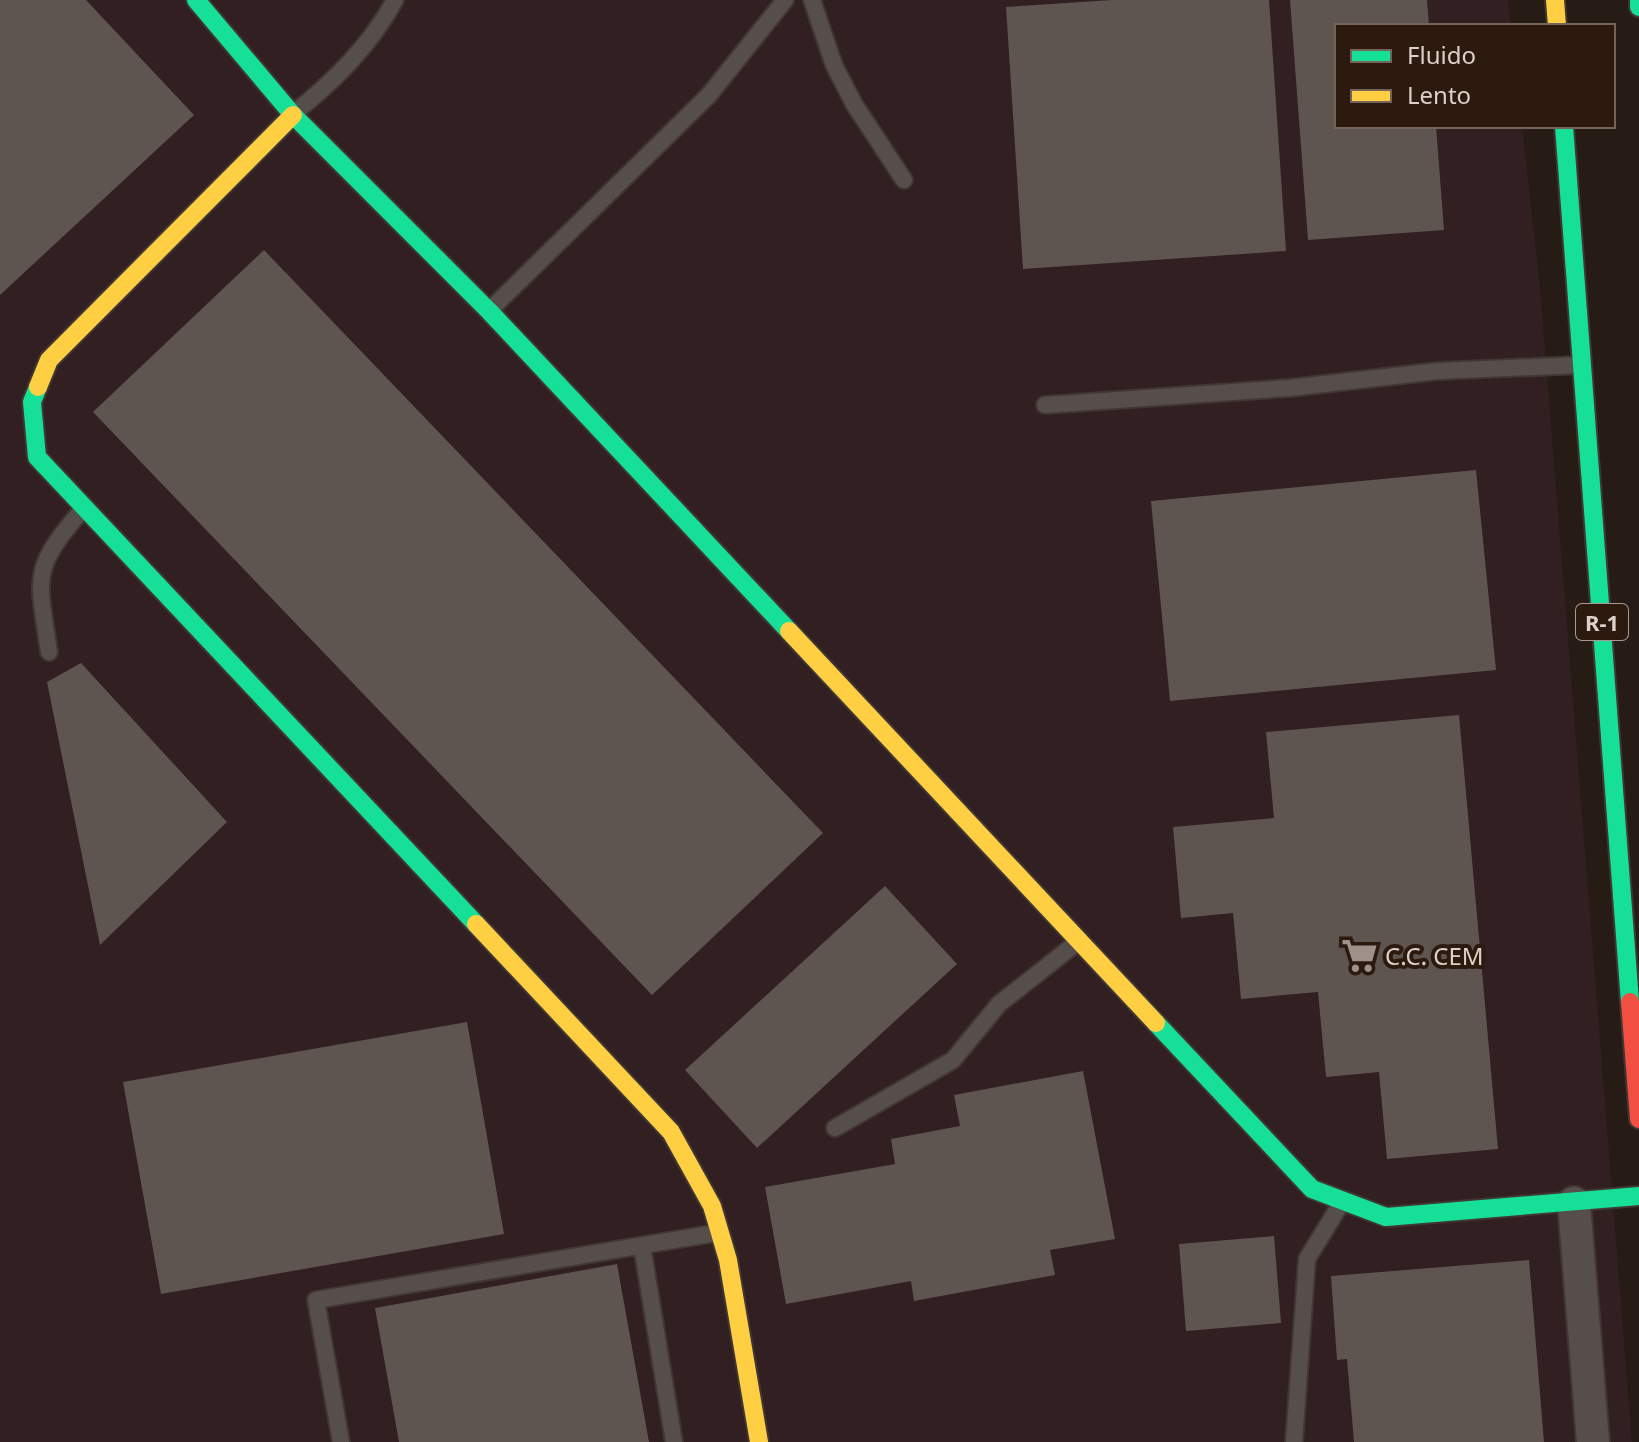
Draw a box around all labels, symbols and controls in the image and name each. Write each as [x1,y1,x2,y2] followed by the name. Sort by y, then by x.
[1335,24,1615,128] legend
[1407,38,1476,71] text: Fluido
[1407,78,1471,111] text: Lento
[1576,604,1628,640] road number: R-1
[1340,936,1378,974] supermarket icon: C.C. CEM
[1385,939,1484,972] place label: C.C. CEM

